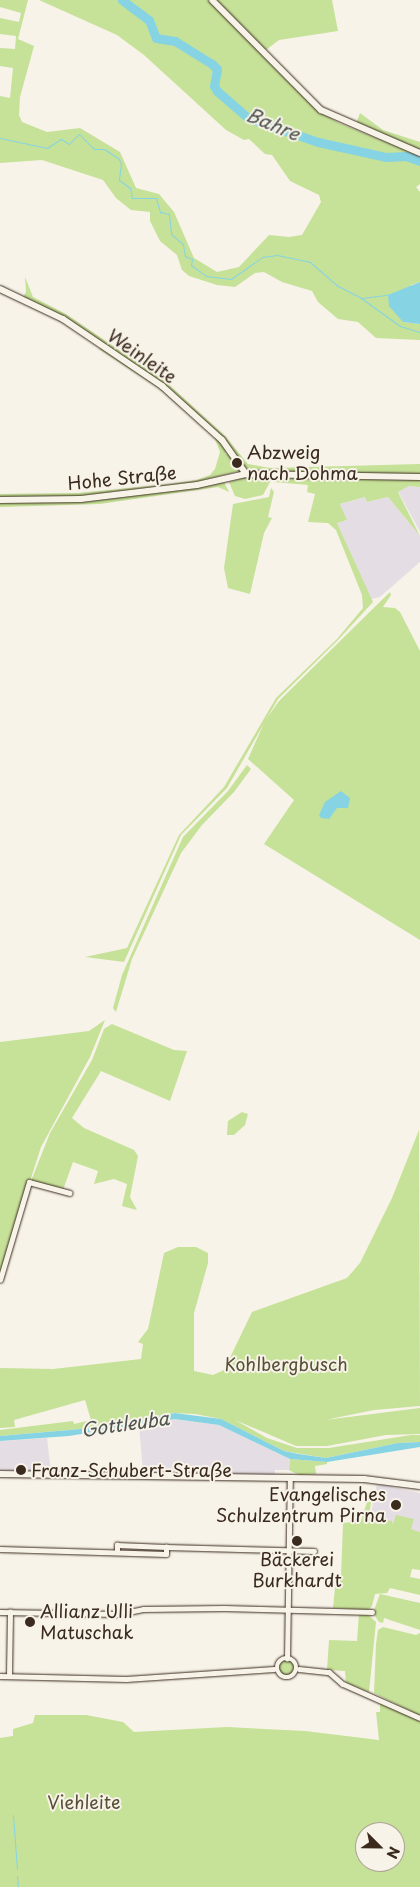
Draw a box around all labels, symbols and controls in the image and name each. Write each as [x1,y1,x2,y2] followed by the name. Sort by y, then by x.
[243,103,303,145] water label: Bahre
[103,324,181,388] street label: Weinleite
[247,442,357,484] place label: Abzweig nach Dohma
[231,457,243,469] marker: Abzweig nach Dohma
[66,462,178,494] street label: Hohe Straße
[224,1353,348,1375] park label: Kohlbergbusch
[79,1407,171,1441] water label: Gottleuba
[31,1459,232,1481] place label: Franz-Schubert-Straße
[15,1464,27,1476] marker: Franz-Schubert-Straße
[216,1484,386,1526] place label: Evangelisches Schulzentrum Pirna
[390,1499,402,1511] marker: Evangelisches Schulzentrum Pirna
[291,1535,303,1547] marker: Bäckerei Burkhardt
[252,1549,342,1592] place label: Bäckerei Burkhardt
[40,1601,134,1644] place label: Allianz Ulli Matuschak
[24,1616,36,1628] marker: Allianz Ulli Matuschak
[47,1791,121,1813] park label: Viehleite
[355,1822,405,1872] north arrow
[382,1843,405,1862] text: N

